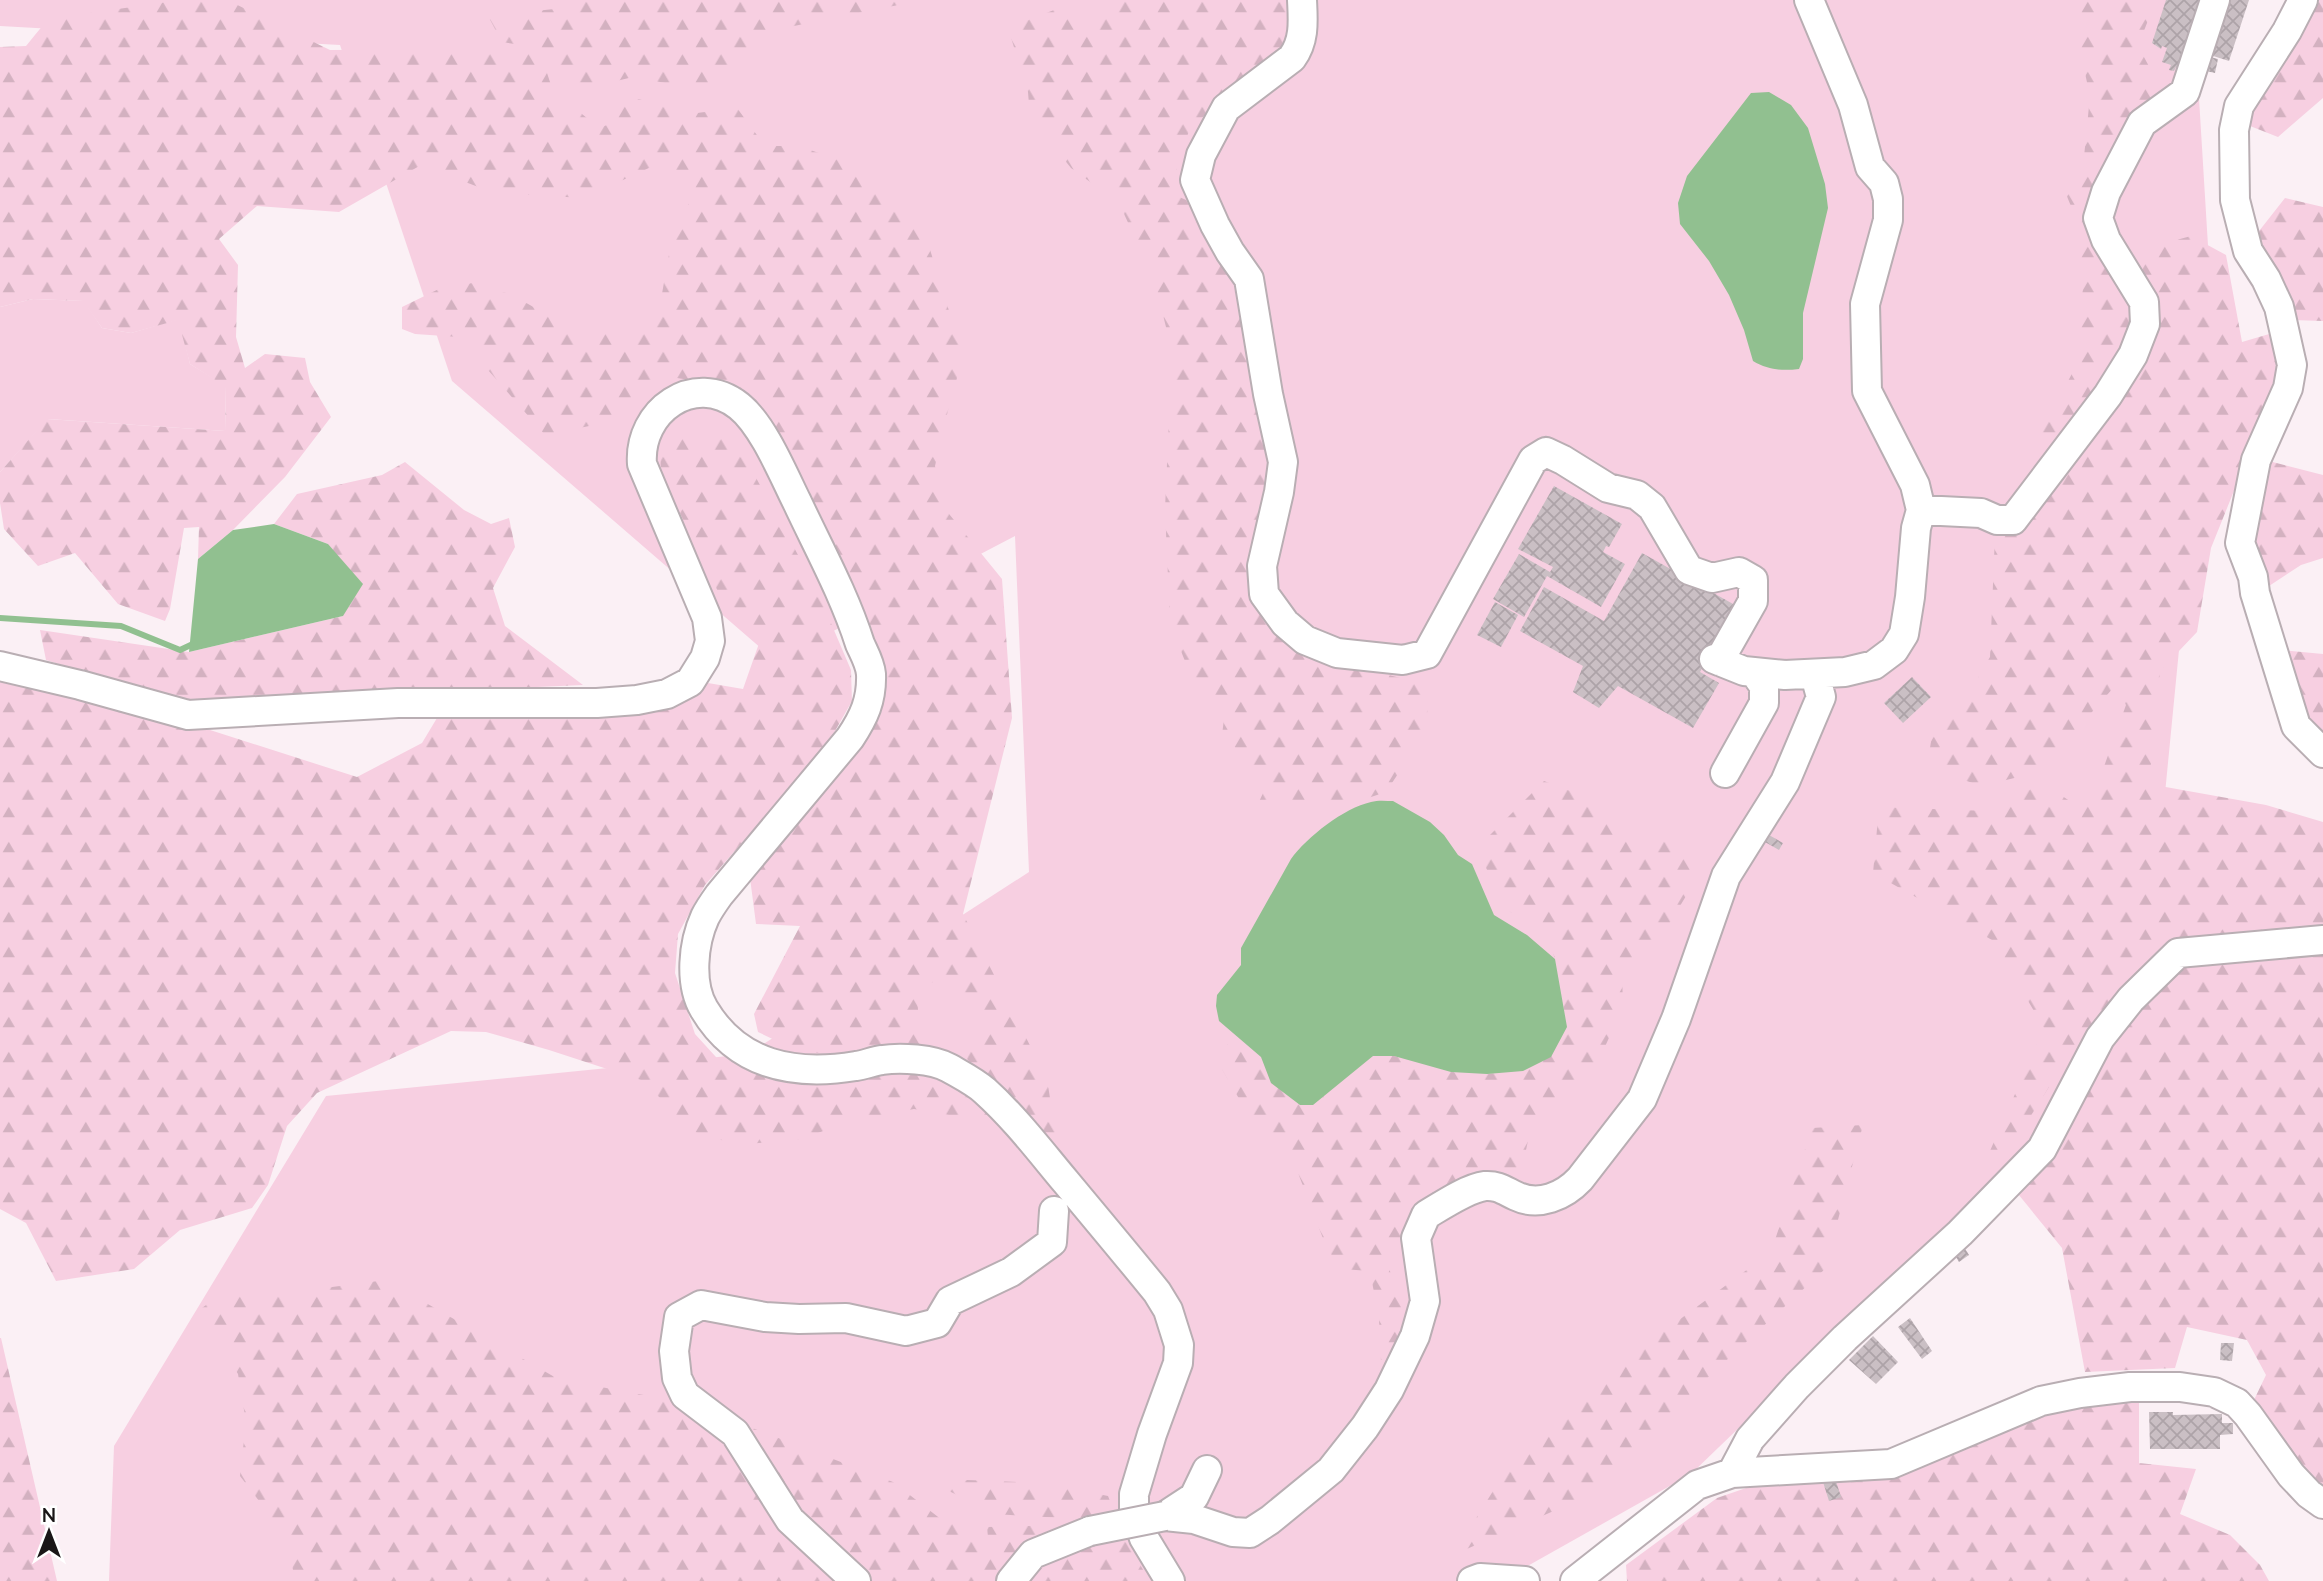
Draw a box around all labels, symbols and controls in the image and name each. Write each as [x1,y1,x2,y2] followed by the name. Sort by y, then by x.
[14,1497,84,1567] north arrow
[42,1503,56,1527] text: N

